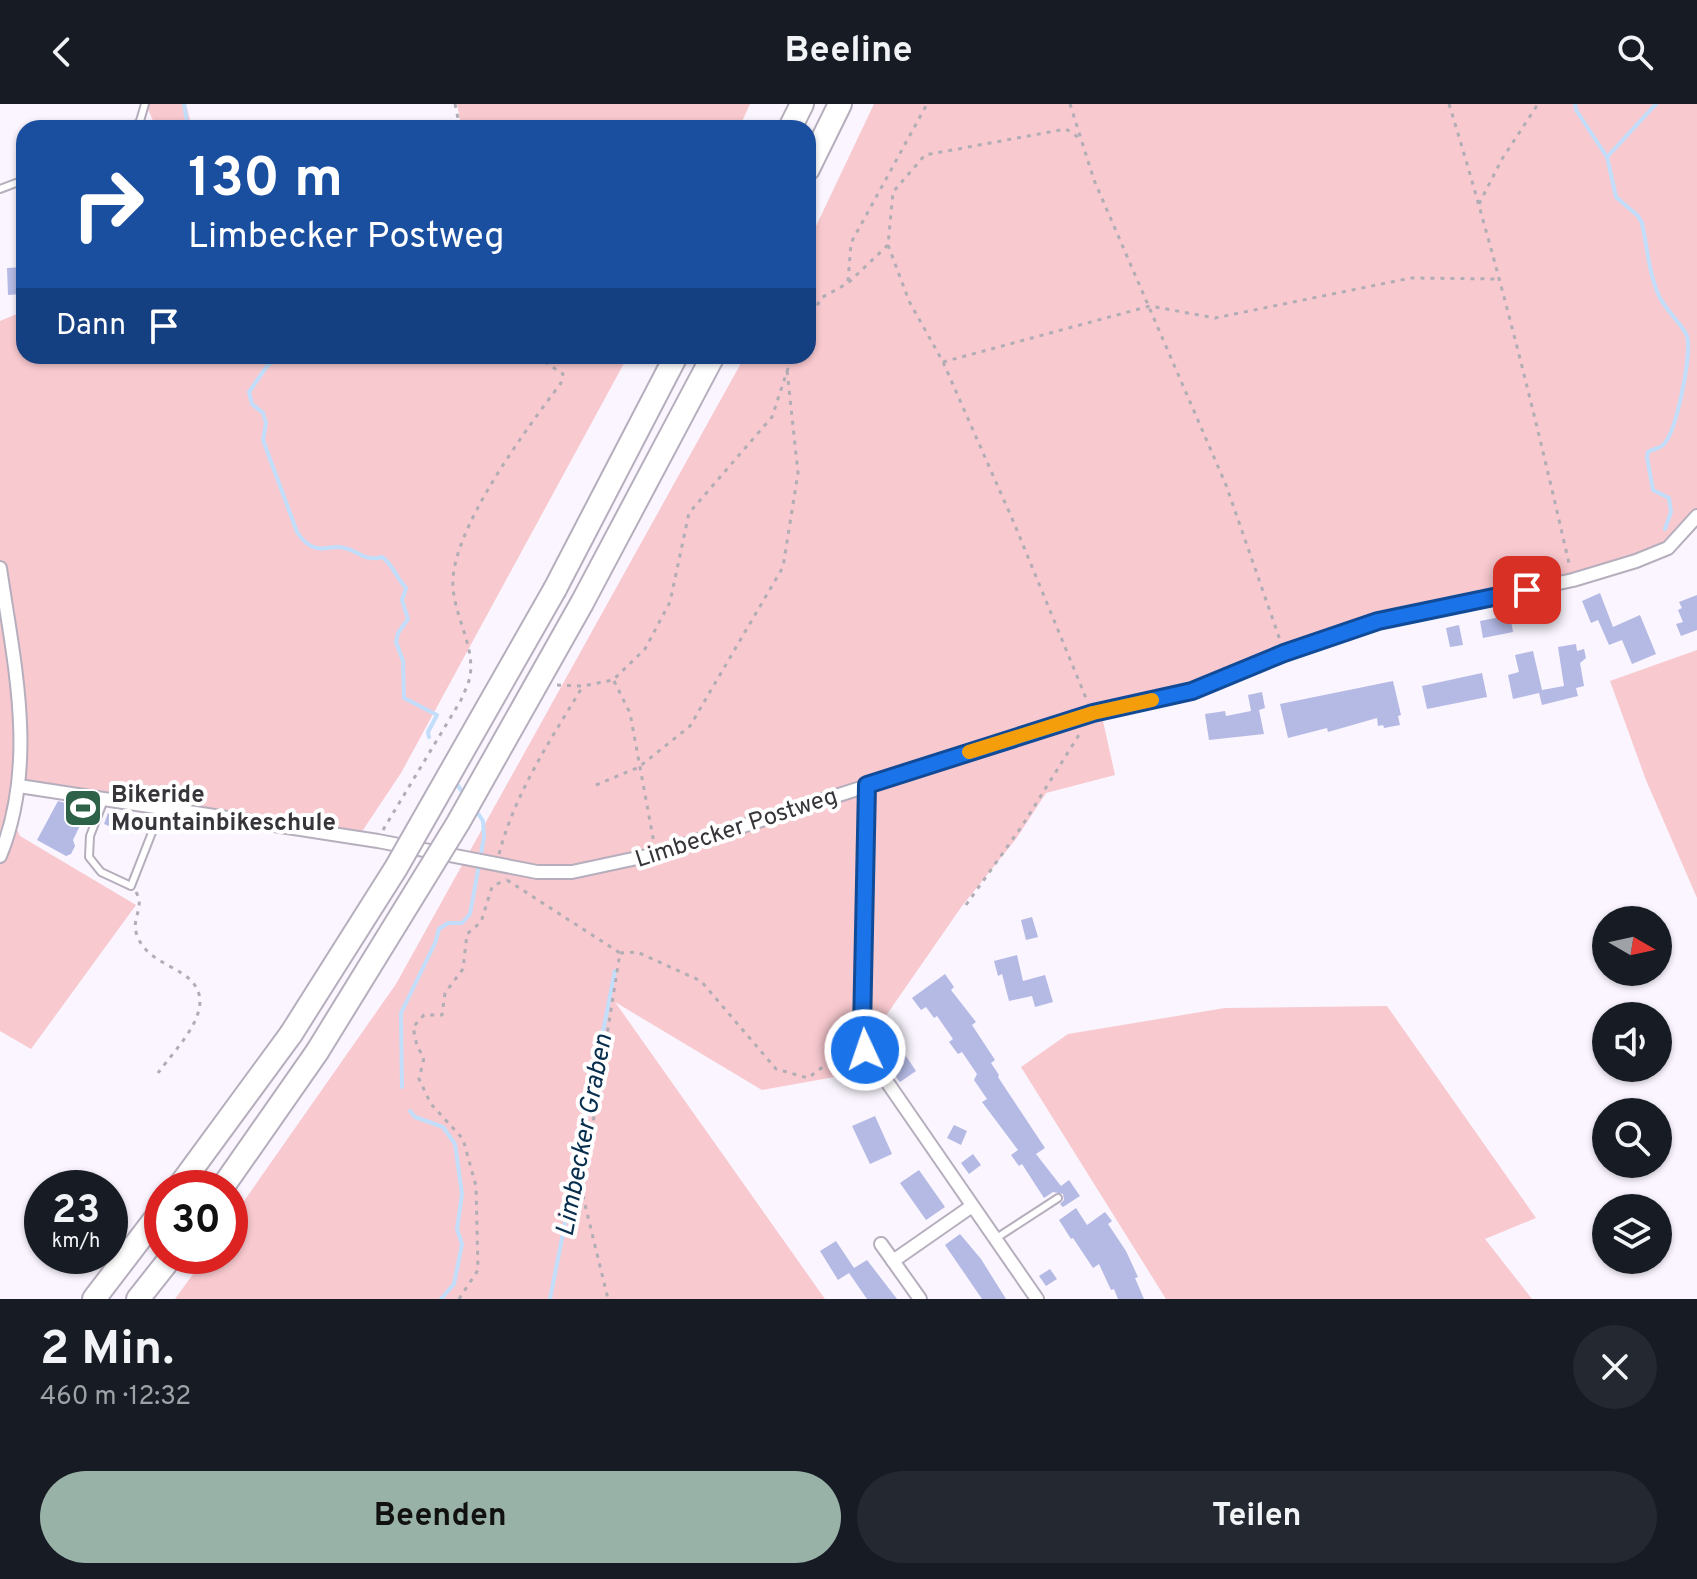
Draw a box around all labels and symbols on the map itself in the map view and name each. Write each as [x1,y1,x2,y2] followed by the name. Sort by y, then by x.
[1493,556,1561,624] pin
[111,781,336,839] place label: Bikeride Mountainbikeschule
[632,782,842,876] street label: Limbecker Postweg
[62,787,104,829] sports icon: Bikeride Mountainbikeschule
[1592,906,1672,986] north arrow
[823,1008,907,1092] position arrow
[550,1031,621,1239] water label: Limbecker Graben
[144,1170,248,1274] speed limit sign: 30

